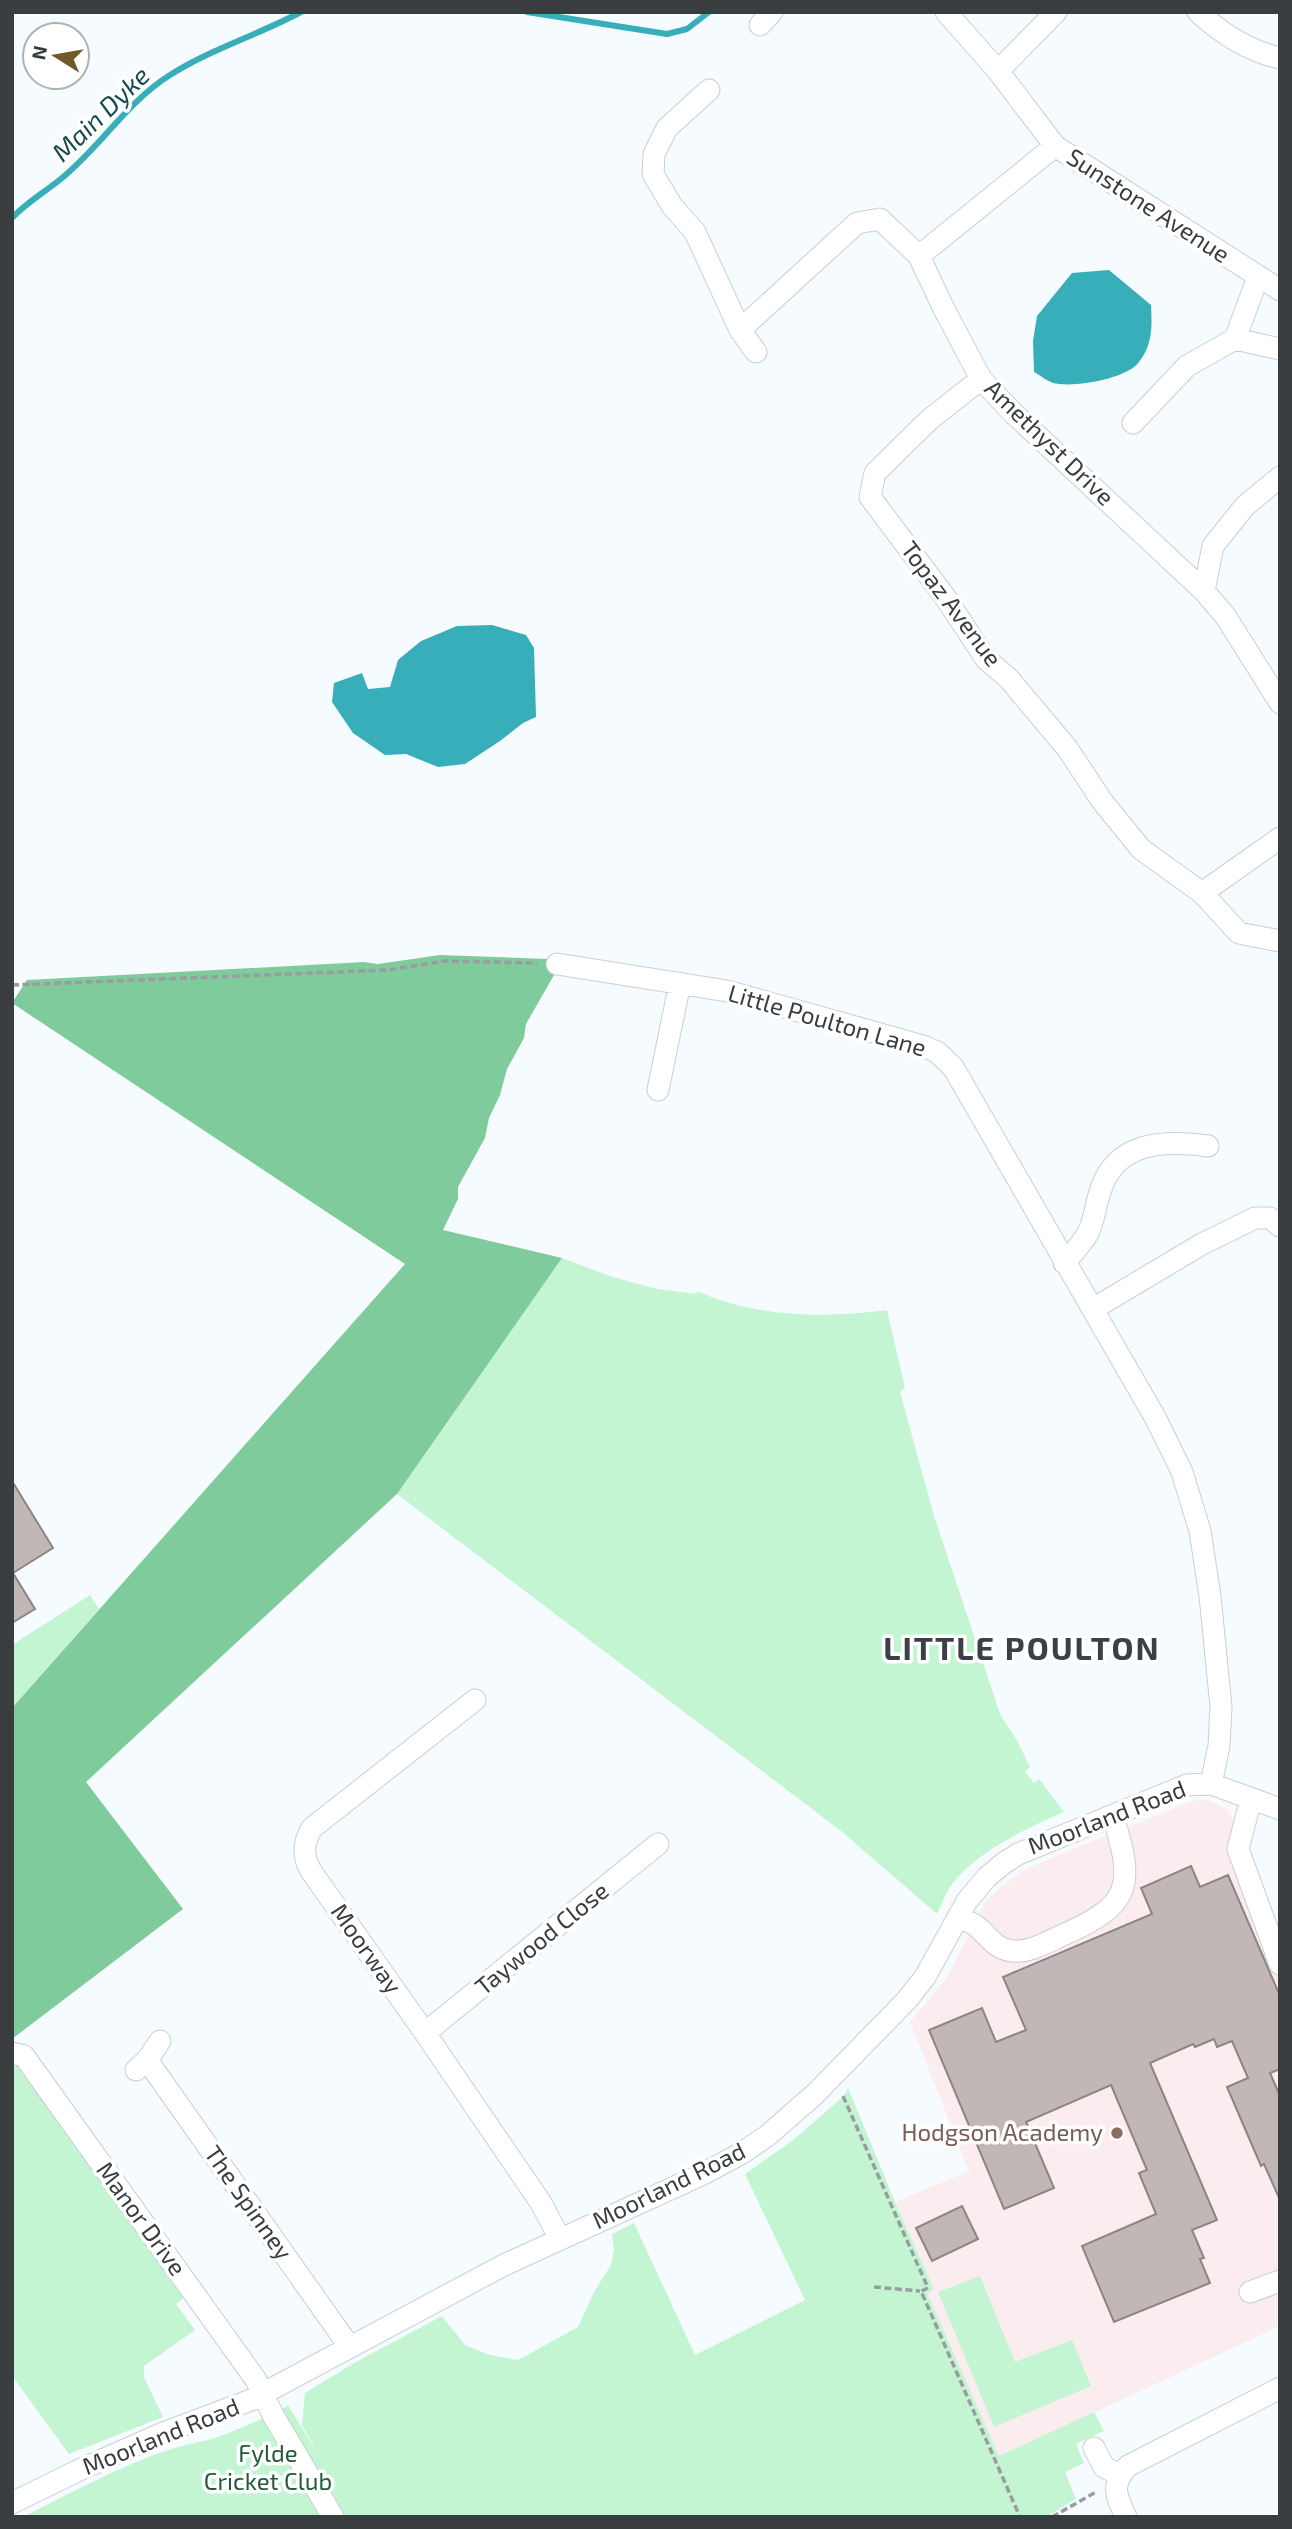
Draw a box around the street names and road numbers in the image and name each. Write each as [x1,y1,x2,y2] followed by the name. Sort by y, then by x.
[1062,141,1236,268] street label: Sunstone Avenue
[979,373,1121,511] street label: Amethyst Drive
[896,535,1009,671] street label: Topaz Avenue
[725,977,930,1062] street label: Little Poulton Lane
[1024,1773,1189,1860] street label: Moorland Road
[469,1875,614,2000] street label: Taywood Close
[326,1897,409,1999] street label: Moorway
[587,2135,750,2234] street label: Moorland Road
[199,2139,299,2265] street label: The Spinney
[91,2156,193,2281] street label: Manor Drive
[78,2391,243,2480] street label: Moorland Road

